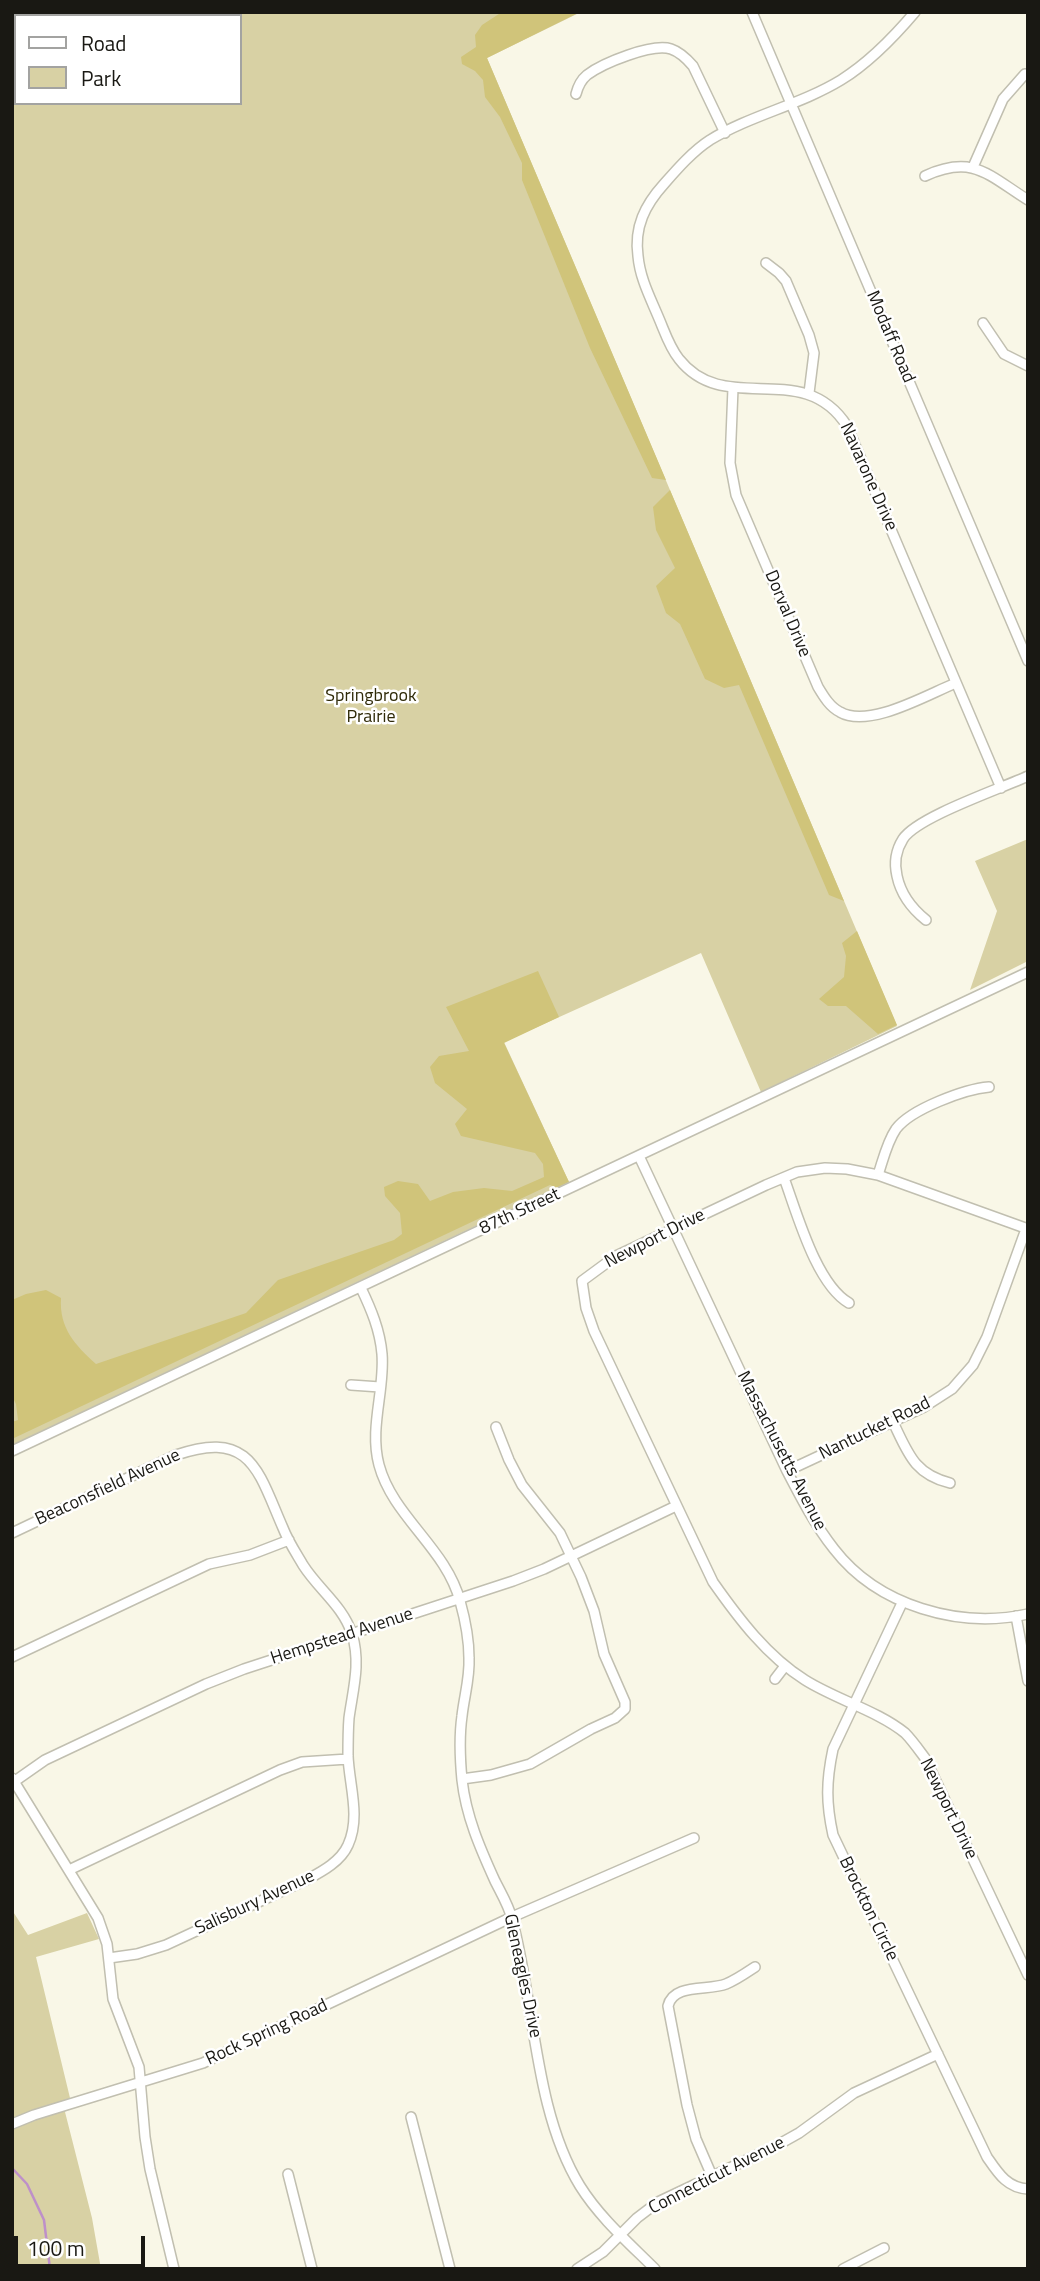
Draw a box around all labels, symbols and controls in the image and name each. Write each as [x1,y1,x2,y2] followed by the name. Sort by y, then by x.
[14,14,242,105] legend
[81,27,126,59] text: Road
[81,62,121,94] text: Park
[861,288,919,386] street label: Modaff Road
[834,420,902,534] street label: Navarone Drive
[759,567,815,661] street label: Dorval Drive
[325,686,417,728] park label: Springbrook Prairie
[476,1184,564,1240] street label: 87th Street
[601,1204,709,1274] street label: Newport Drive
[732,1368,830,1534] street label: Massachusetts Avenue
[816,1393,934,1465] street label: Nantucket Road
[32,1445,184,1531] street label: Beaconsfield Avenue
[268,1604,416,1670] street label: Hempstead Avenue
[914,1755,982,1863] street label: Newport Drive
[833,1853,903,1965] street label: Brockton Circle
[192,1866,318,1940] street label: Salisbury Avenue
[498,1912,546,2040] street label: Gleneagles Drive
[203,1995,331,2071] street label: Rock Spring Road
[645,2132,789,2220] street label: Connecticut Avenue
[18,2222,149,2266] scale bar
[27,2232,84,2264] text: 100 m

